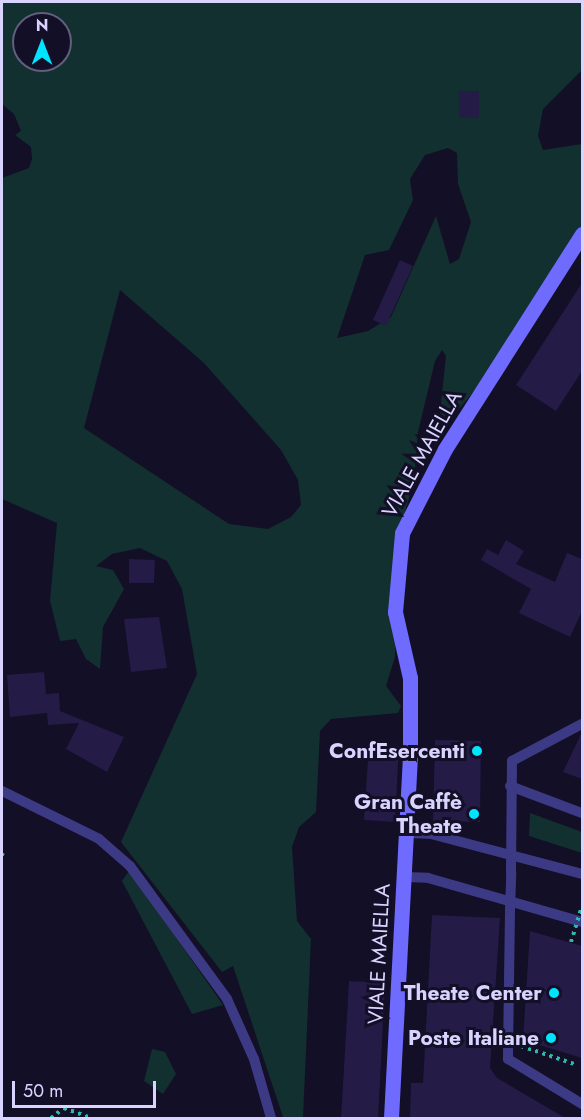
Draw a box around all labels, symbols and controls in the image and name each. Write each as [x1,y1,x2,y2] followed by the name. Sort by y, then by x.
[12,12,72,72] north arrow
[36,14,48,37] text: N
[377,386,467,522] street label: VIALE MAIELLA
[329,738,465,764] place label: ConfEsercenti
[470,744,484,758] marker: ConfEsercenti
[354,789,462,839] place label: Gran Caffè Theate
[467,807,481,821] marker: Gran Caffè Theate
[363,883,395,1025] street label: VIALE MAIELLA
[404,980,542,1006] place label: Theate Center
[547,986,561,1000] marker: Theate Center
[408,1025,539,1051] place label: Poste Italiane
[544,1031,558,1045] marker: Poste Italiane
[15,1069,159,1107] scale bar
[23,1078,63,1104] text: 50 m

